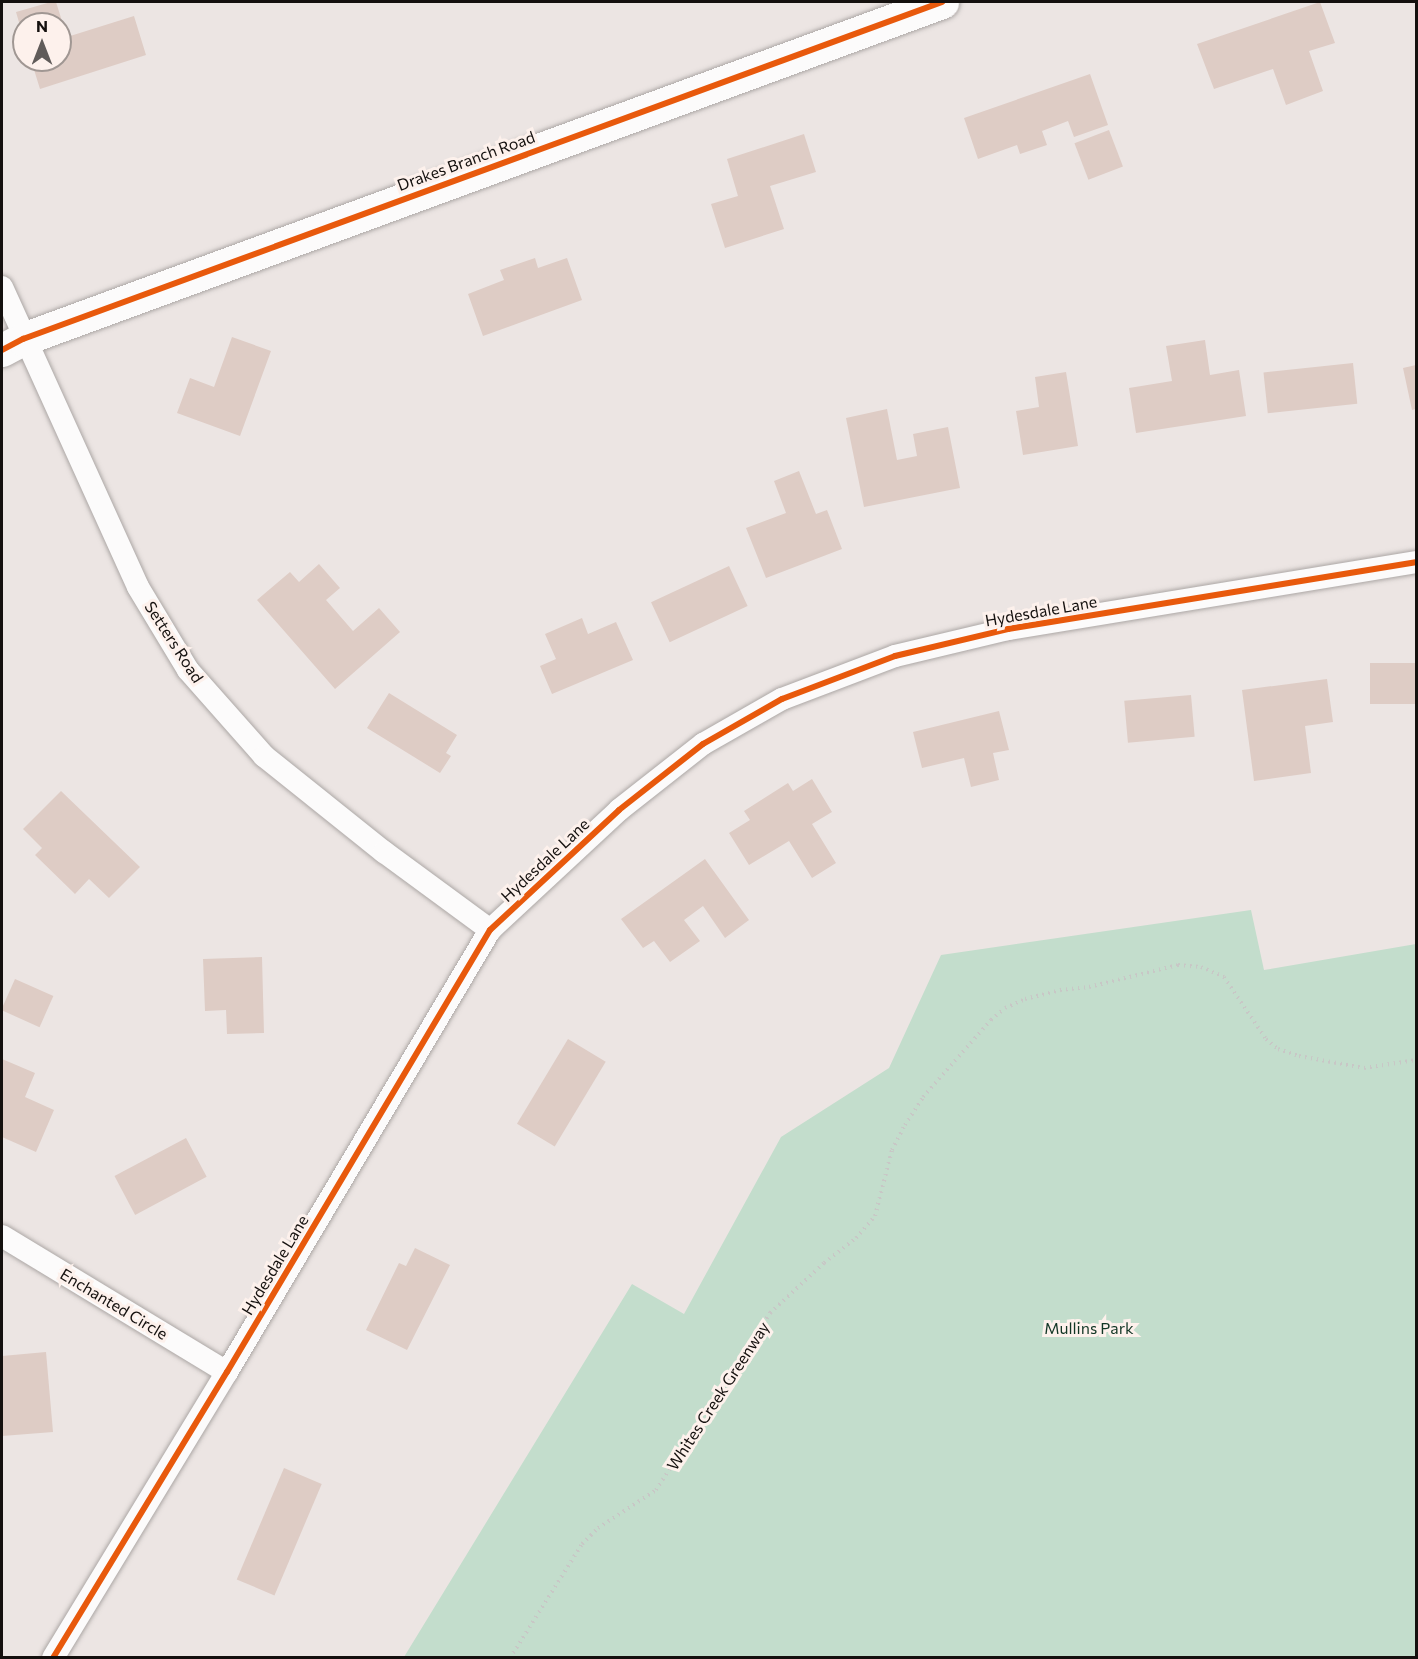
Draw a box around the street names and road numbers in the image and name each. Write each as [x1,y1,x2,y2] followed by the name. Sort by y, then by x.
[395,127,537,195] street label: Drakes Branch Road
[984,592,1098,630] street label: Hydesdale Lane
[141,598,207,686] street label: Setters Road
[497,814,593,906] street label: Hydesdale Lane
[238,1211,312,1319] street label: Hydesdale Lane
[57,1264,171,1344] street label: Enchanted Circle
[663,1318,773,1474] street label: Whites Creek Greenway

